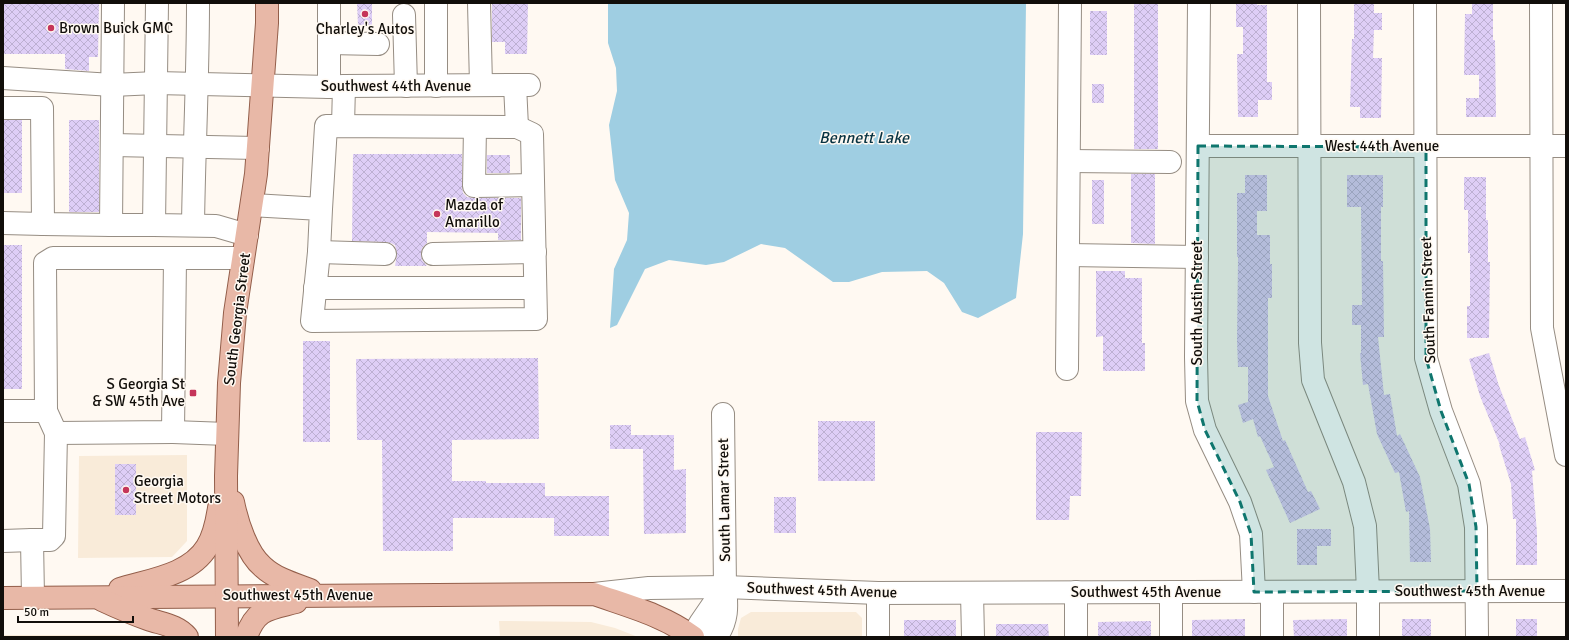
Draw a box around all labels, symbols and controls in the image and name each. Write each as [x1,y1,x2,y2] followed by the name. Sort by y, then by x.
[360,9,370,19] marker: Charley's Autos
[59,19,173,37] place label: Brown Buick GMC
[316,20,415,38] place label: Charley's Autos
[46,23,56,33] marker: Brown Buick GMC
[321,77,471,95] street label: Southwest 44th Avenue
[819,128,910,148] water label: Bennett Lake
[1325,137,1439,155] street label: West 44th Avenue
[445,196,504,231] place label: Mazda of Amarillo
[432,209,442,219] marker: Mazda of Amarillo
[1417,236,1439,364] street label: South Fannin Street
[1188,241,1206,365] street label: South Austin Street
[220,252,254,386] street label: South Georgia Street
[92,375,185,410] place label: S Georgia St & SW 45th Ave
[188,388,198,398] marker: S Georgia St & SW 45th Ave
[714,438,734,562] street label: South Lamar Street
[134,472,222,507] place label: Georgia Street Motors
[121,485,131,495] marker: Georgia Street Motors
[746,578,898,602] street label: Southwest 45th Avenue
[1395,582,1545,600] street label: Southwest 45th Avenue
[1071,583,1221,601] street label: Southwest 45th Avenue
[223,586,373,604] street label: Southwest 45th Avenue
[18,598,133,624] scale bar
[24,605,49,620] text: 50 m

